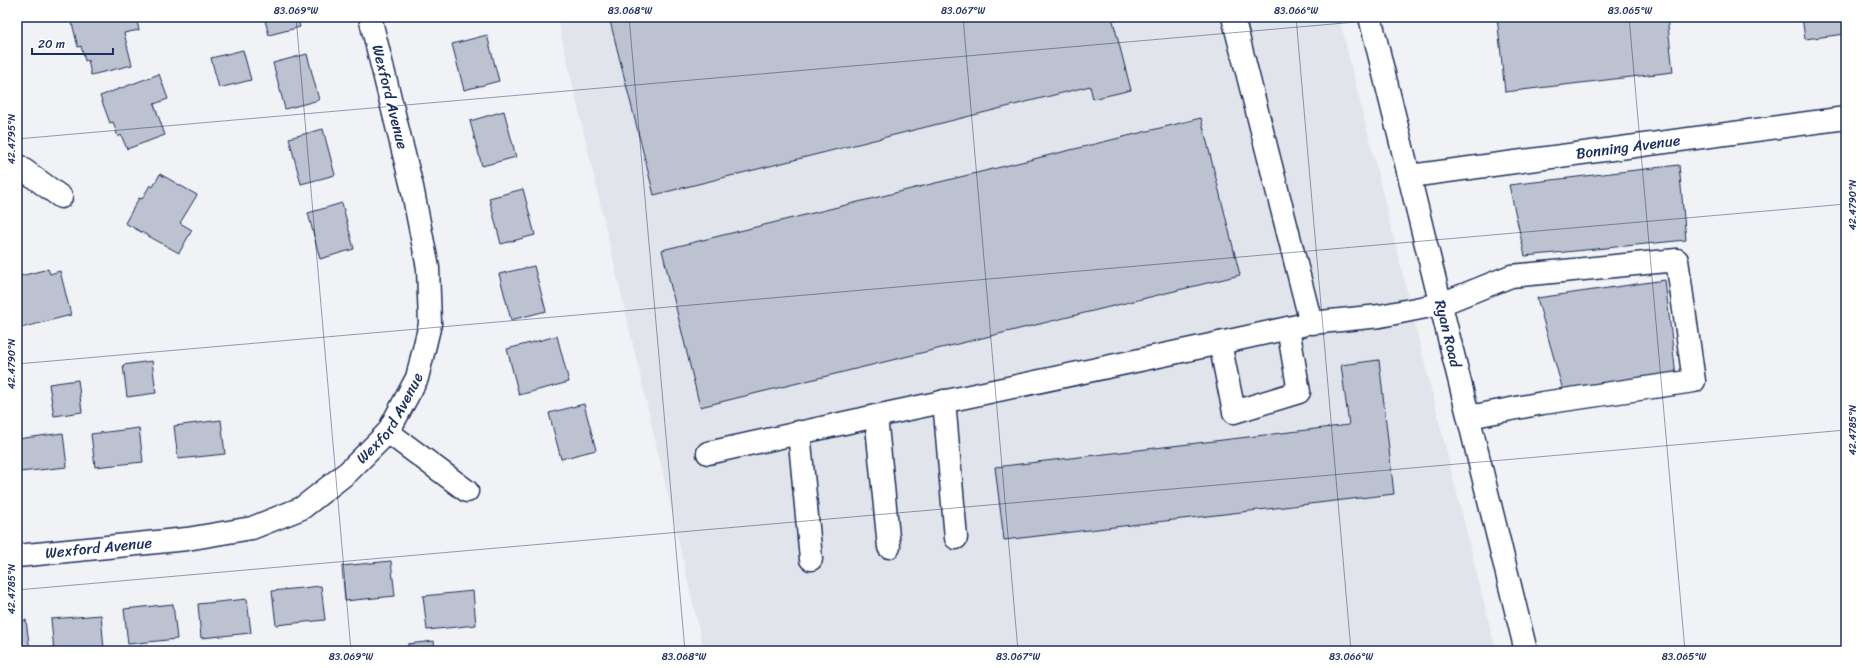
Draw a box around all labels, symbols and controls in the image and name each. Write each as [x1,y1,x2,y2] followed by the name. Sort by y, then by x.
[274,2,319,20] text: 83.069°W
[608,2,653,20] text: 83.068°W
[941,2,985,20] text: 83.067°W
[1274,2,1318,20] text: 83.066°W
[1608,2,1653,20] text: 83.065°W
[32,30,113,56] scale bar
[38,33,65,55] text: 20 m
[364,42,416,152] street label: Wexford Avenue
[3,114,21,164] text: 42.4795°N
[1574,127,1682,167] street label: Bonning Avenue
[1844,180,1862,230] text: 42.4790°N
[1427,297,1469,371] street label: Ryan Road
[3,339,21,389] text: 42.4790°N
[350,370,431,470] street label: Wexford Avenue
[1844,405,1862,455] text: 42.4785°N
[44,530,153,566] street label: Wexford Avenue
[3,564,21,614] text: 42.4785°N
[329,648,374,666] text: 83.069°W
[662,648,707,666] text: 83.068°W
[996,648,1040,666] text: 83.067°W
[1329,648,1373,666] text: 83.066°W
[1662,648,1707,666] text: 83.065°W

